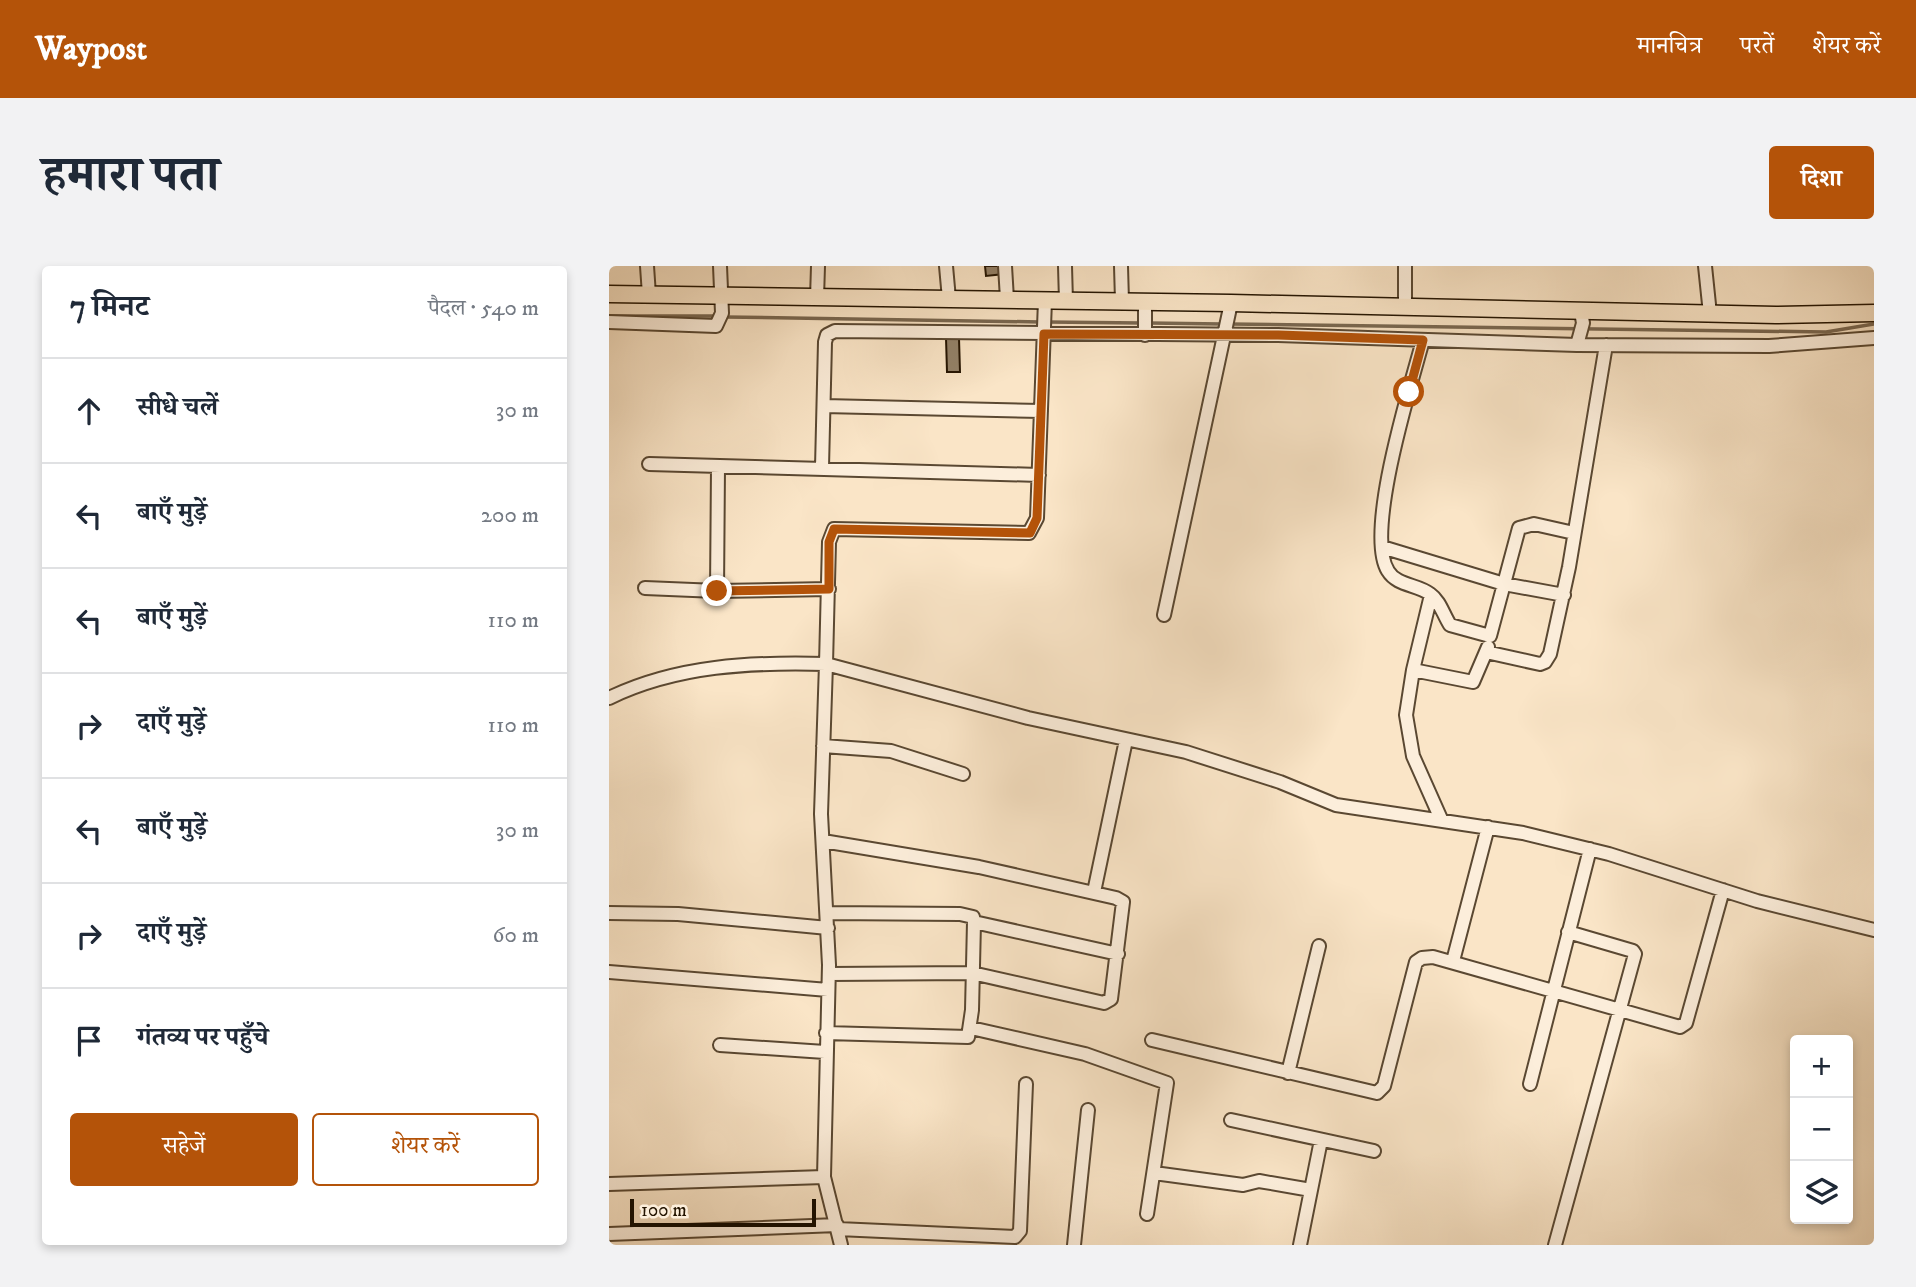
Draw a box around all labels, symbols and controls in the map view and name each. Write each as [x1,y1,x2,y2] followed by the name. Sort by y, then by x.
[35,29,147,70] text: Waypost
[1637,31,1702,61] text: मानचित्र
[1740,31,1774,61] text: परतें
[1812,31,1881,61] text: शेयर करें
[42,145,219,207] text: हमारा पता
[1769,146,1874,219] button: दिशा
[70,289,149,326] text: 7 मिनट
[428,294,539,323] text: पैदल · 540 m
[1393,376,1424,407] route start
[137,391,218,424] text: सीधे चलें
[70,392,108,430] icon: ahead
[496,396,539,425] text: 30 m
[137,496,207,529] text: बाएँ मुड़ें
[70,497,108,535] icon: left
[481,501,539,530] text: 200 m
[701,575,732,606] route end
[137,601,207,634] text: बाएँ मुड़ें
[70,602,108,640] icon: left
[488,606,539,635] text: 110 m
[137,706,206,739] text: दाएँ मुड़ें
[70,707,108,745] icon: right
[488,711,539,740] text: 110 m
[137,811,207,844] text: बाएँ मुड़ें
[70,812,108,850] icon: left
[496,816,539,845] text: 30 m
[137,916,206,949] text: दाएँ मुड़ें
[70,917,108,955] icon: right
[492,921,539,950] text: 60 m
[137,1021,268,1054] text: गंतव्य पर पहुँचे
[70,1022,108,1060] icon: arrive
[1790,1035,1853,1224] map controls
[1790,1035,1853,1098] button: +
[1790,1098,1853,1161] button: −
[70,1113,298,1186] button: सहेजें
[312,1113,539,1186] button: शेयर करें
[1790,1161,1853,1224] button: layers
[630,1196,815,1228] scale bar
[641,1199,687,1222] text: 100 m

